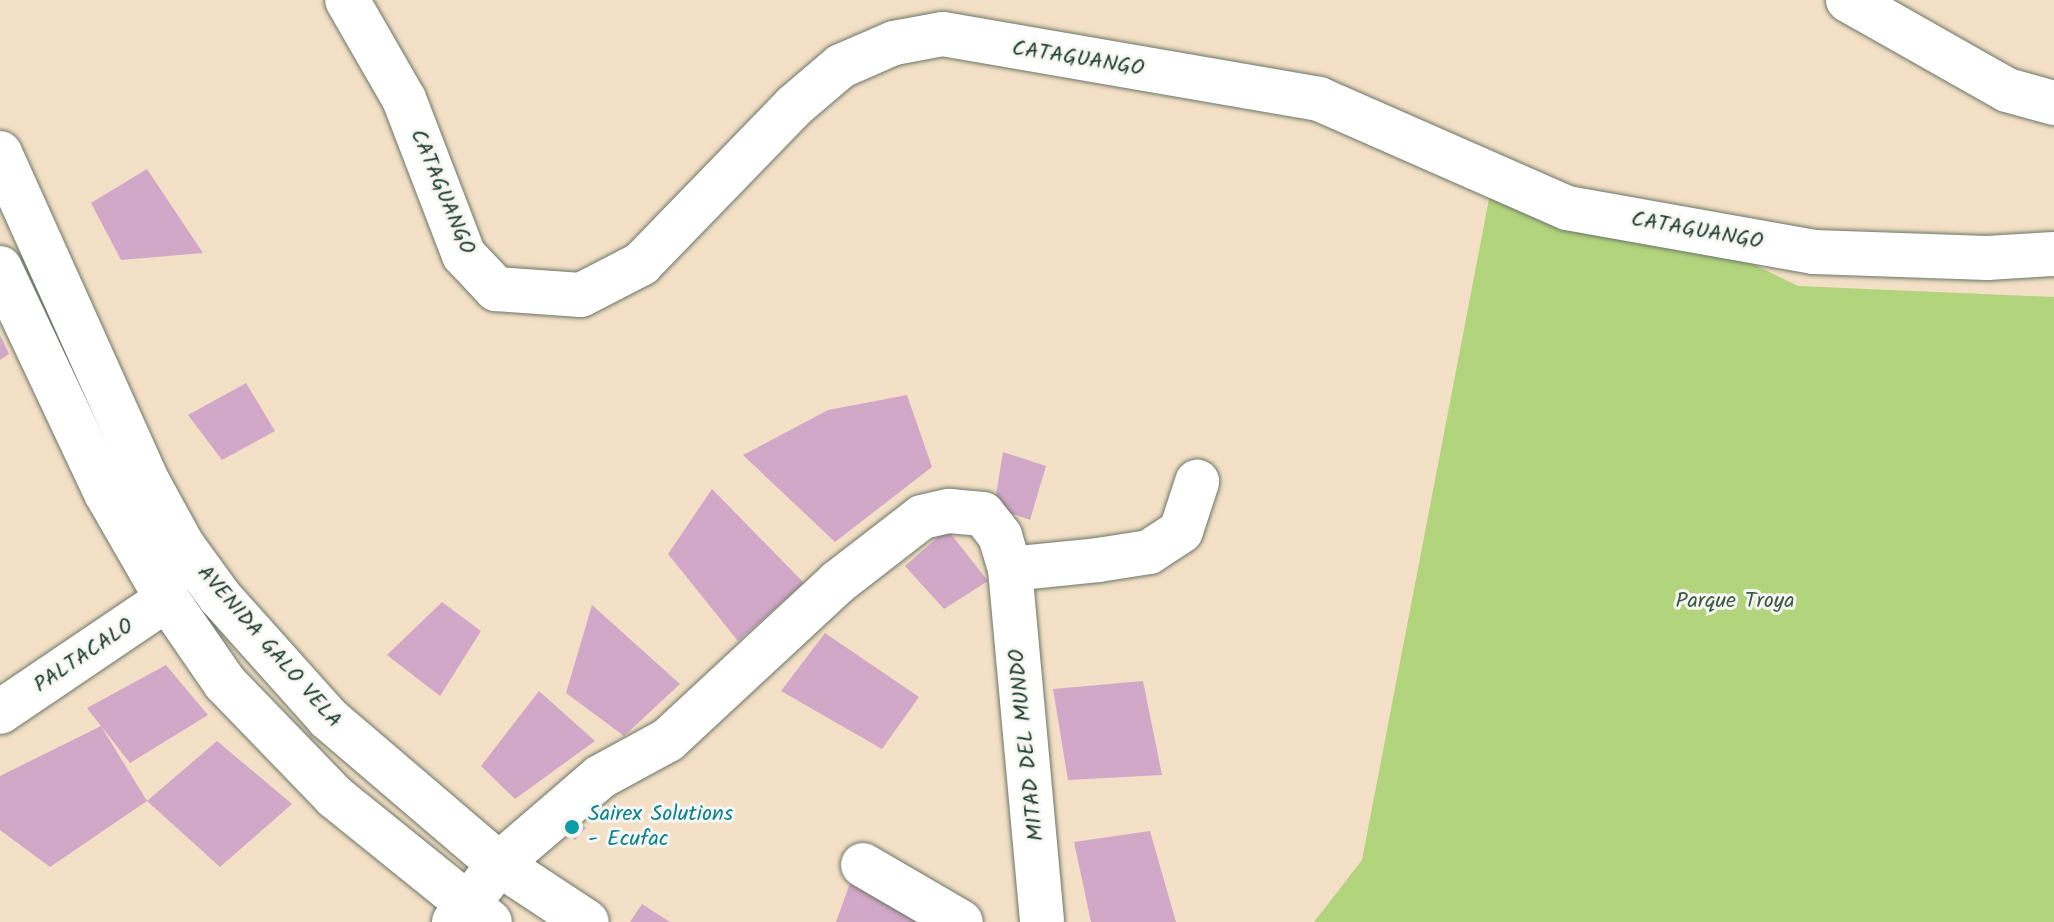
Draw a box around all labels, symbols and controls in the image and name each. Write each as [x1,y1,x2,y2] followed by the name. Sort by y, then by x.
[1010,36,1146,82] street label: CATAGUANGO
[404,125,480,259] street label: CATAGUANGO
[1629,206,1765,256] street label: CATAGUANGO
[191,560,347,734] street label: AVENIDA GALO VELA
[1676,589,1794,615] park label: Parque Troya
[29,613,139,699] street label: PALTACALO
[1004,647,1050,843] street label: MITAD DEL MUNDO
[588,801,733,852] place label: Sairex Solutions - Ecufac
[563,818,581,836] marker: Sairex Solutions - Ecufac

